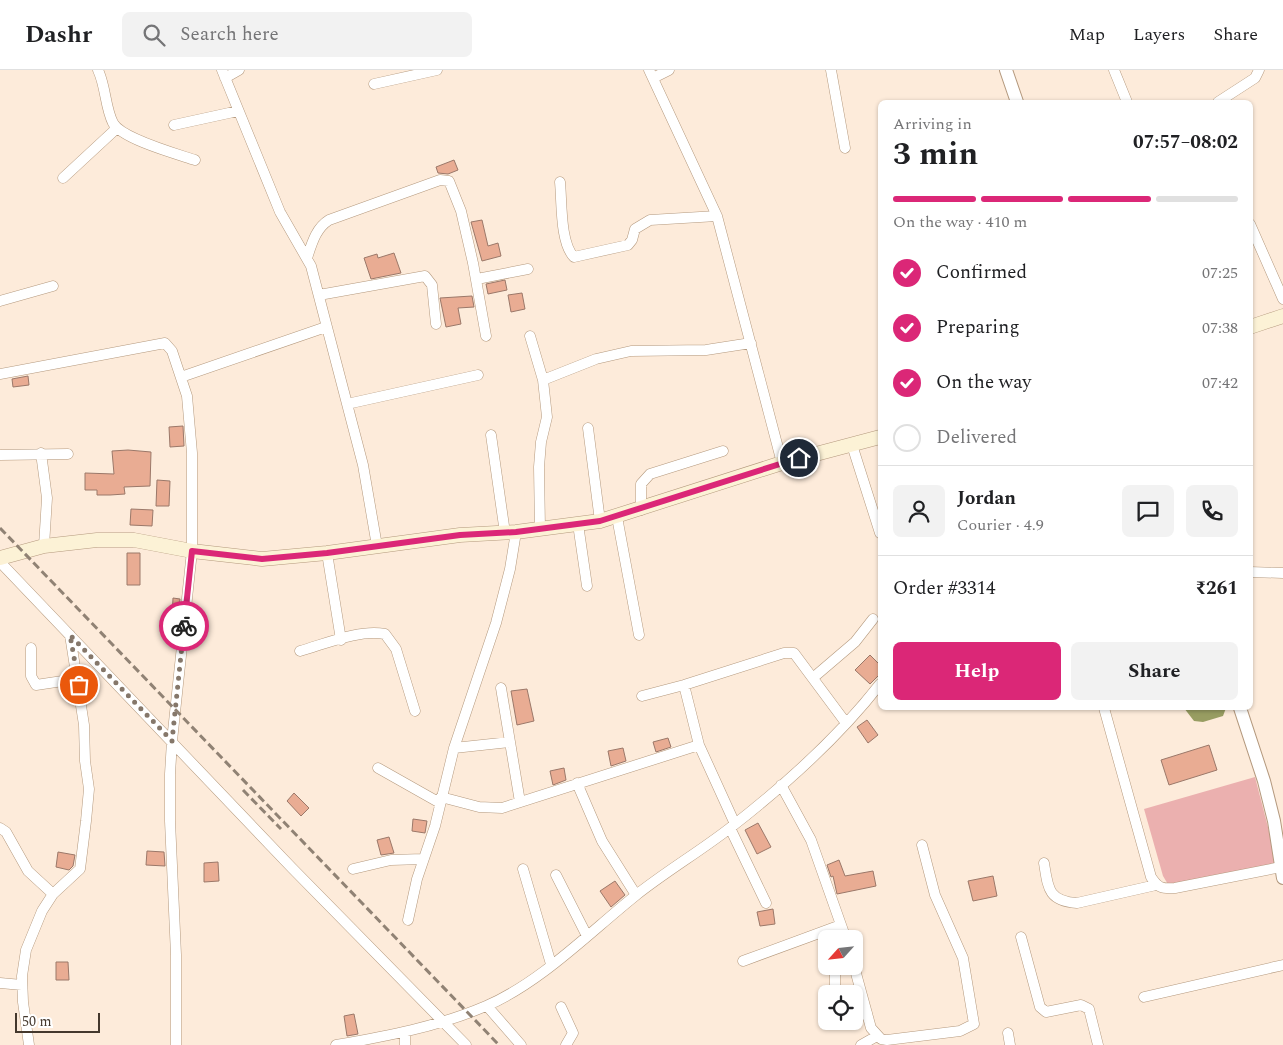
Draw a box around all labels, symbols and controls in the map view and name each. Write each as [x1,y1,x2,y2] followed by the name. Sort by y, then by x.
[122,12,472,57] search box
[25,17,92,53] text: Dashr
[180,20,279,49] text: Search here
[140,21,168,49] icon: search
[1069,21,1105,48] text: Map
[1133,21,1185,48] text: Layers
[1213,21,1258,48] text: Share
[893,112,972,136] text: Arriving in
[1133,128,1238,157] text: 07:57–08:02
[893,130,978,179] text: 3 min
[893,210,1027,234] text: On the way · 410 m
[936,258,1027,287] text: Confirmed
[893,259,921,287] icon: check
[1202,261,1238,285] text: 07:25
[936,313,1020,342] text: Preparing
[893,314,921,342] icon: check
[1202,316,1238,340] text: 07:38
[936,368,1032,397] text: On the way
[893,369,921,397] icon: check
[1202,371,1238,395] text: 07:42
[936,423,1017,452] text: Delivered
[778,437,820,479] pin
[785,444,813,472] icon: home
[957,484,1016,513] text: Jordan
[893,485,945,537] button: person
[1122,485,1174,537] button: chat
[1186,485,1238,537] button: phone
[957,513,1044,537] text: Courier · 4.9
[893,574,996,603] text: Order #3314
[1195,574,1238,603] text: ₹261
[159,601,209,651] courier
[170,612,198,640] icon: bike
[893,642,1061,700] button: Help
[1071,642,1238,700] button: Share
[58,664,100,706] pin
[65,671,93,699] icon: bag
[818,930,862,975] north arrow
[818,930,863,1030] map controls
[818,985,863,1030] button: locate
[15,1010,100,1033] scale bar
[22,1011,52,1032] text: 50 m

